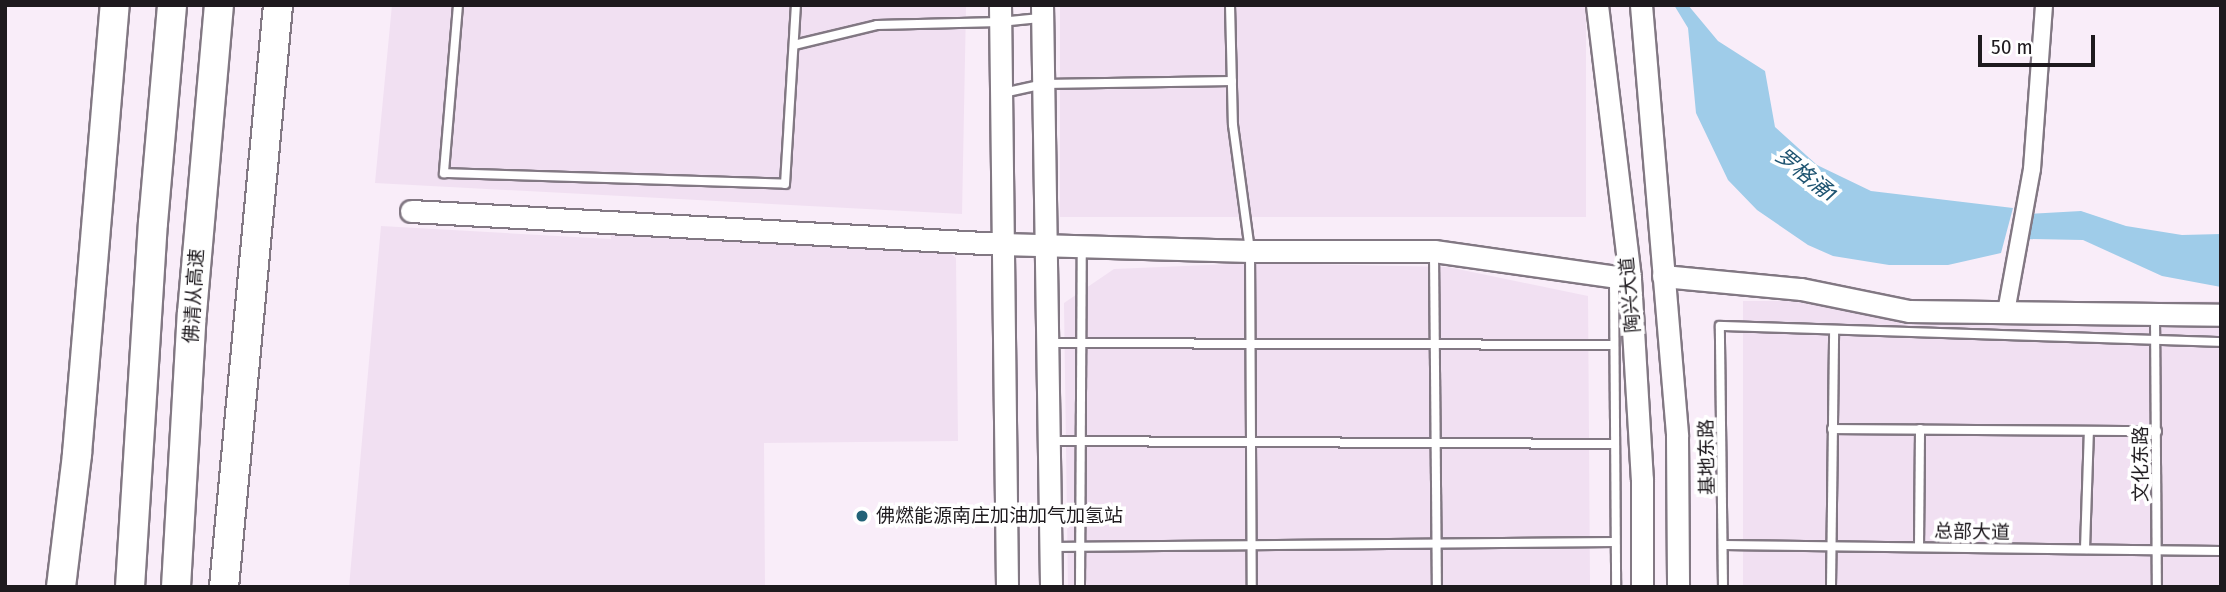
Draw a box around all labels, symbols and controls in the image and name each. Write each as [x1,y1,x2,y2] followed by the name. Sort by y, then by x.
[1981,21,2098,65] scale bar
[1991,34,2033,60] text: 50 m
[1770,143,1842,207] water label: 罗格涌1
[179,248,209,344] street label: 佛清从高速
[1615,256,1645,334] street label: 陶兴大道
[1695,419,1719,495] street label: 基地东路
[2130,426,2152,502] street label: 文化东路
[876,505,1123,527] place label: 佛燃能源南庄加油加气加氢站
[854,508,870,524] marker: 佛燃能源南庄加油加气加氢站
[1934,520,2010,544] street label: 总部大道

